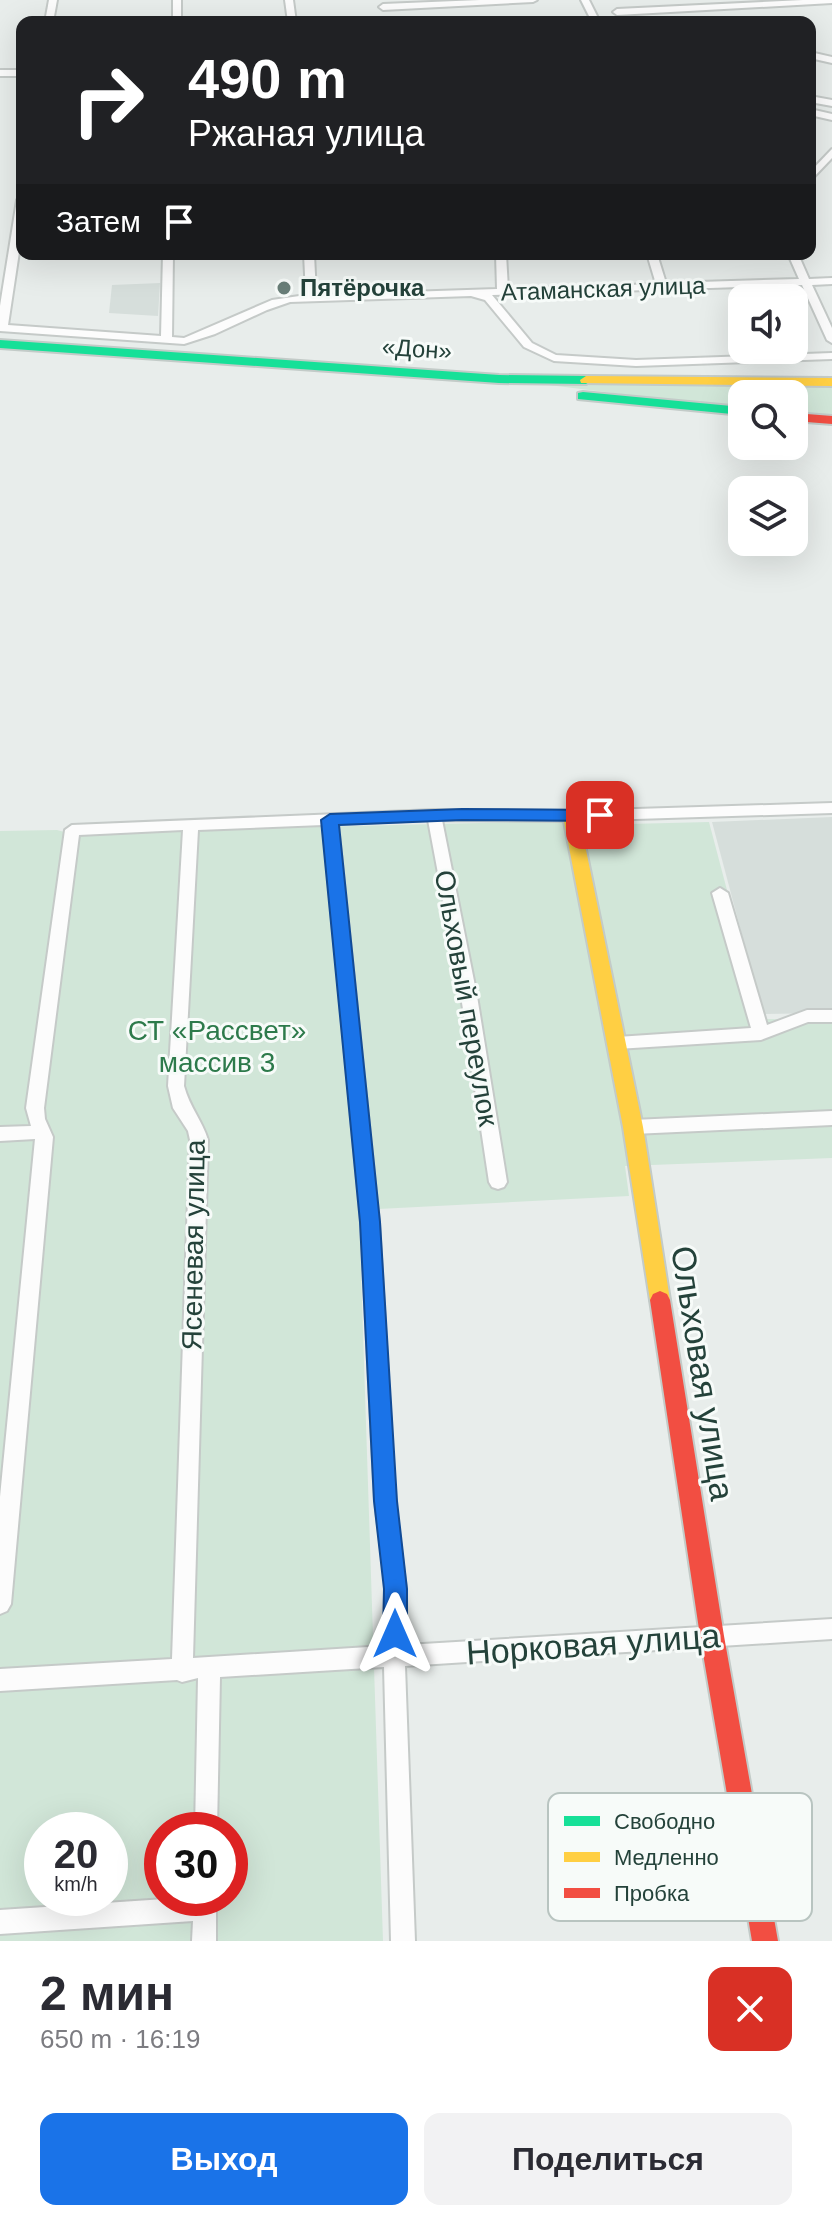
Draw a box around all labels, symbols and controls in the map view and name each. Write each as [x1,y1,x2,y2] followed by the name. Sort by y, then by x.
[188,47,347,110] text: 490 m
[56,48,160,152] icon: right
[188,113,424,154] text: Ржаная улица
[157,200,201,244] icon: arrive
[56,205,141,238] text: Затем
[500,271,706,306] street label: Атаманская улица
[300,274,425,301] place label: Пятёрочка
[275,279,293,297] marker: Пятёрочка
[728,284,808,556] map controls
[728,284,808,364] button: sound
[381,333,453,364] street label: «Дон»
[728,380,808,460] button: search
[728,476,808,556] button: layers
[566,781,634,849] pin
[578,793,622,837] icon: arrive
[429,868,504,1129] street label: Ольховый переулок
[128,1015,306,1078] park label: СТ «Рассвет» массив 3
[176,1139,211,1351] street label: Ясеневая улица
[664,1243,742,1503] street label: Ольховая улица
[353,1592,437,1676] position arrow
[465,1616,721,1672] street label: Норковая улица
[548,1793,812,1921] legend
[614,1809,715,1834] text: Свободно
[144,1812,248,1916] speed limit sign: 30
[54,1832,98,1876] text: 20
[614,1845,719,1870] text: Медленно
[54,1873,98,1895] text: km/h
[614,1881,690,1906] text: Пробка
[40,1967,174,2020] text: 2 мин
[708,1967,792,2051] button: close
[40,2024,200,2054] text: 650 m · 16:19
[40,2113,408,2205] button: Выход
[424,2113,792,2205] button: Поделиться

